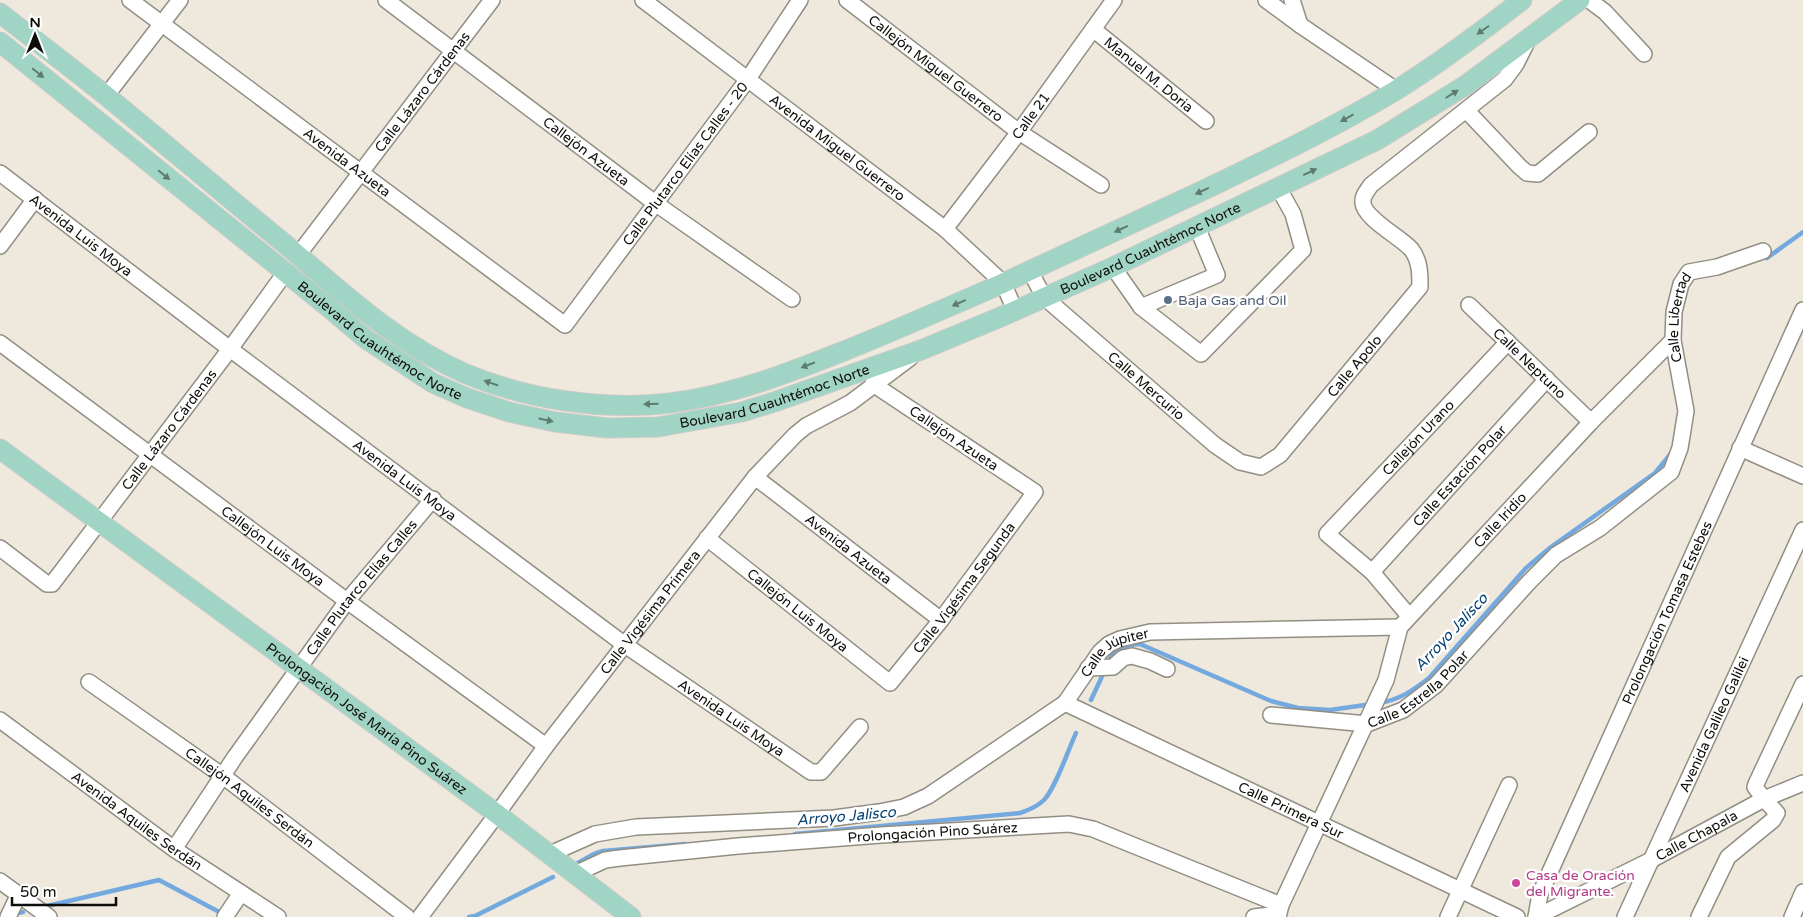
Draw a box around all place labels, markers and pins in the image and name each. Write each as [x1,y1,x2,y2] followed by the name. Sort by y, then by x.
[1178,292,1287,309] place label: Baja Gas and Oil
[1162,294,1174,306] marker: Baja Gas and Oil
[1526,867,1635,900] place label: Casa de Oración del Migrante.
[1510,877,1522,889] marker: Casa de Oración del Migrante.

